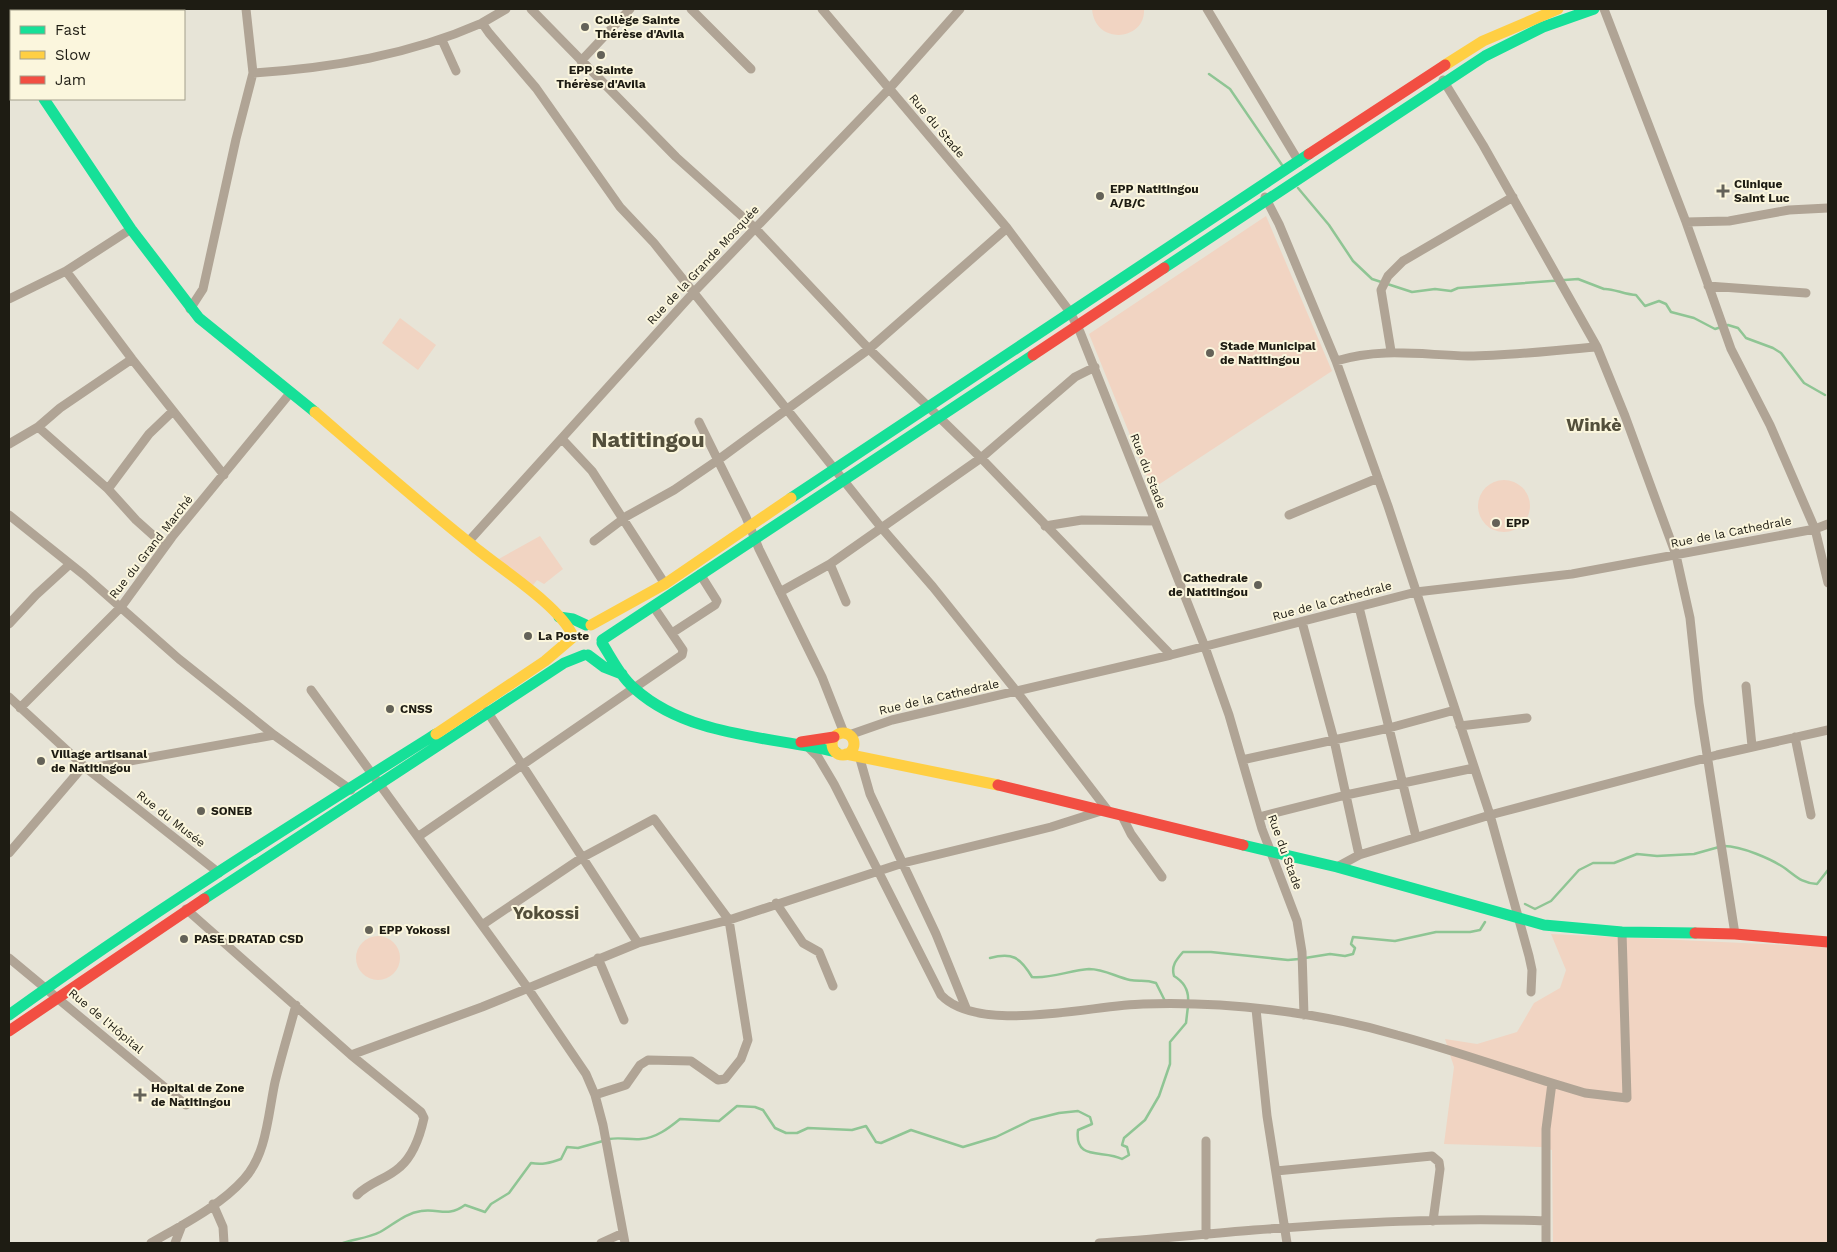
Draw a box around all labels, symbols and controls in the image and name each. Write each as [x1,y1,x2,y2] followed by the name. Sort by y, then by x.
[10,10,185,100] legend
[595,13,684,41] place label: Collège Sainte Thérèse d'Avila
[55,21,87,39] text: Fast
[579,21,591,33] marker: Collège Sainte Thérèse d'Avila
[55,46,91,64] text: Slow
[595,49,607,61] marker: EPP Sainte Thérèse d'Avila
[556,63,646,91] place label: EPP Sainte Thérèse d'Avila
[55,71,86,89] text: Jam
[906,91,968,161] street label: Rue du Stade
[1734,177,1790,205] place label: Clinique Saint Luc
[1110,182,1199,210] place label: EPP Natitingou A/B/C
[1716,184,1730,198] marker: Clinique Saint Luc
[1094,190,1106,202] marker: EPP Natitingou A/B/C
[644,202,762,327] street label: Rue de la Grande Mosquée
[1220,339,1316,367] place label: Stade Municipal de Natitingou
[1204,347,1216,359] marker: Stade Municipal de Natitingou
[1566,414,1622,435] district label: Winkè
[591,427,705,452] district label: Natitingou
[1127,431,1169,511] street label: Rue du Stade
[106,492,196,601] street label: Rue du Grand Marché
[1669,513,1793,551] street label: Rue de la Cathedrale
[1506,516,1530,530] place label: EPP
[1490,517,1502,529] marker: EPP
[1168,571,1248,599] place label: Cathedrale de Natitingou
[1271,578,1393,624] street label: Rue de la Cathedrale
[1252,579,1264,591] marker: Cathedrale de Natitingou
[538,629,589,643] place label: La Poste
[522,630,534,642] marker: La Poste
[878,676,1001,718] street label: Rue de la Cathedrale
[400,702,433,716] place label: CNSS
[384,703,396,715] marker: CNSS
[51,747,147,775] place label: Village artisanal de Natitingou
[35,755,47,767] marker: Village artisanal de Natitingou
[134,788,208,850] street label: Rue du Musée
[211,804,252,818] place label: SONEB
[195,805,207,817] marker: SONEB
[1265,812,1305,892] street label: Rue du Stade
[513,902,579,923] district label: Yokossi
[379,923,450,937] place label: EPP Yokossi
[363,924,375,936] marker: EPP Yokossi
[194,932,304,946] place label: PASE DRATAD CSD
[178,933,190,945] marker: PASE DRATAD CSD
[66,986,146,1057] street label: Rue de l'Hôpital
[151,1081,245,1109] place label: Hopital de Zone de Natitingou
[133,1088,147,1102] marker: Hopital de Zone de Natitingou

